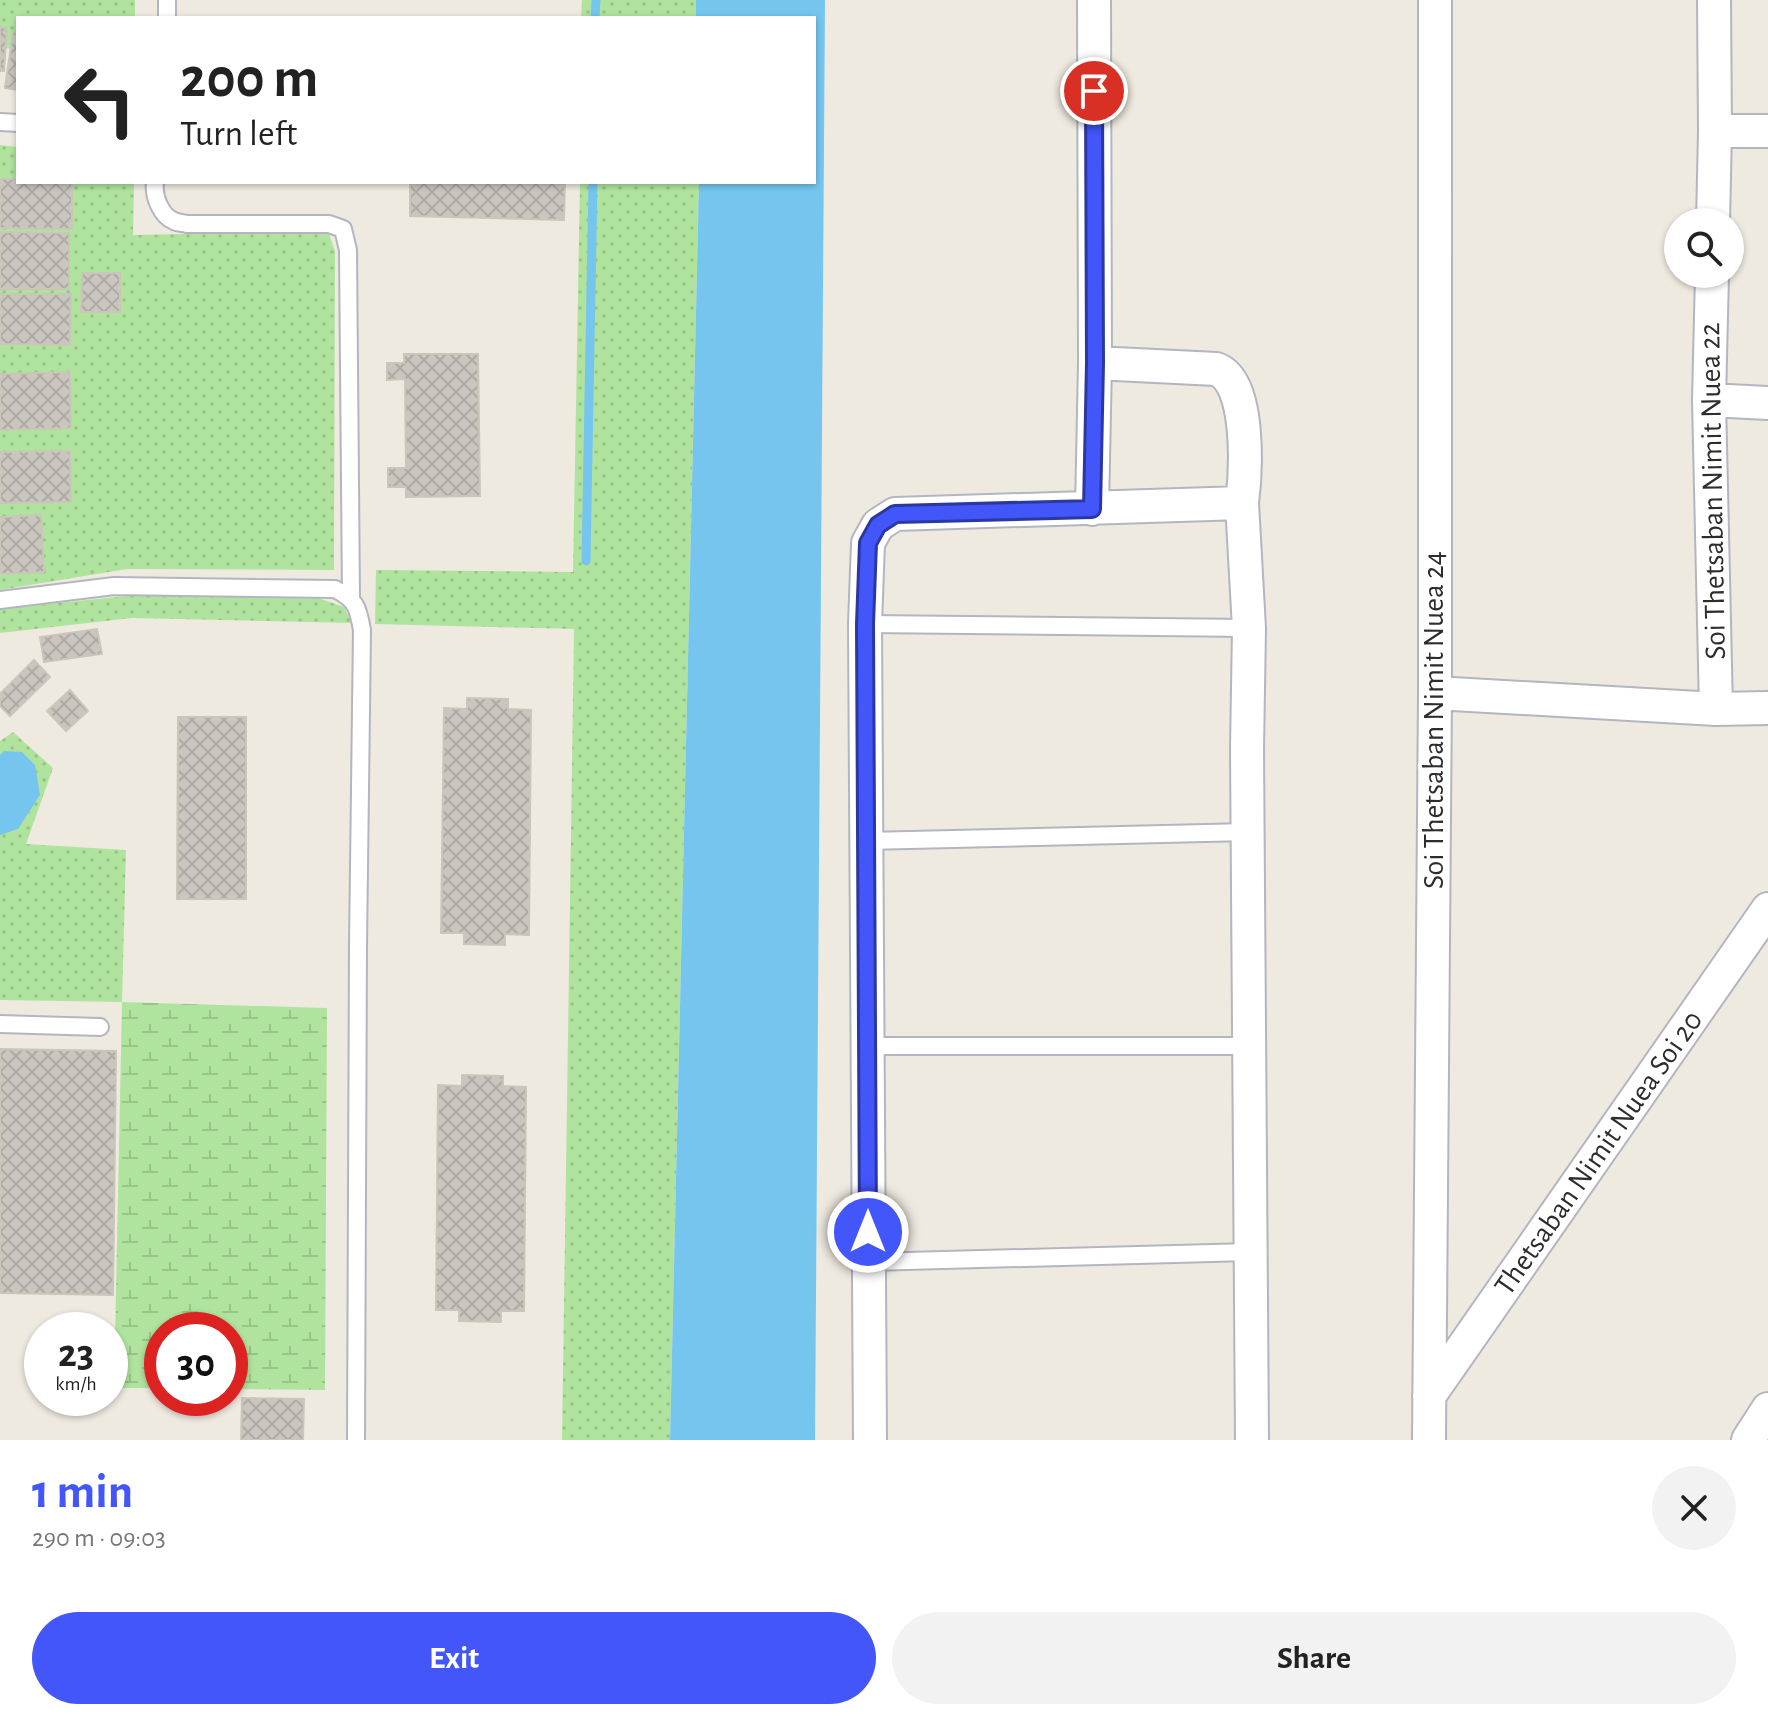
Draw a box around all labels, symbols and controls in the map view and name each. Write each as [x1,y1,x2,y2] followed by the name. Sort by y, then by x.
[48,48,152,152] icon: left
[180,51,318,107] text: 200 m
[1060,57,1128,125] pin
[1072,69,1116,113] icon: arrive
[180,116,297,152] text: Turn left
[1664,208,1744,288] map controls
[1664,208,1744,288] button: search
[1695,322,1731,660] street label: Soi Thetsaban Nimit Nuea 22
[1419,551,1449,889] street label: Soi Thetsaban Nimit Nuea 24
[1489,1005,1709,1301] street label: Thetsaban Nimit Nuea Soi 20
[826,1190,910,1274] position arrow
[144,1312,248,1416] speed limit sign: 30
[58,1334,94,1374] text: 23
[55,1374,97,1394] text: km/h
[1652,1466,1736,1550] button: close
[32,1469,133,1517] text: 1 min
[32,1525,166,1551] text: 290 m · 09:03
[32,1612,876,1704] button: Exit
[892,1612,1736,1704] button: Share

